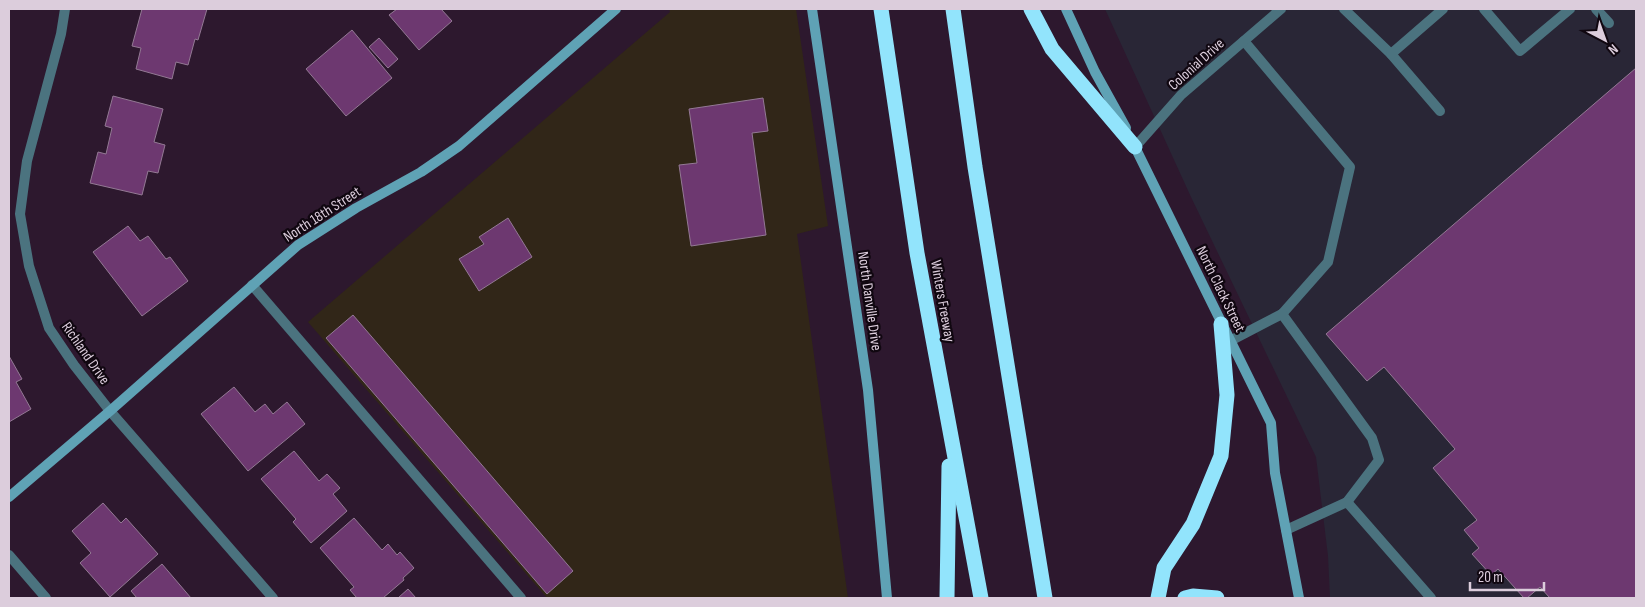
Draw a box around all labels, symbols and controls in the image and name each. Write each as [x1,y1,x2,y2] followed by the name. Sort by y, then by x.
[1580,15,1630,65] north arrow
[1164,34,1228,94] street label: Colonial Drive
[1605,41,1622,58] text: N
[280,182,365,247] street label: North 18th Street
[1192,243,1250,336] street label: North Clack Street
[853,250,886,352] street label: North Danville Drive
[926,259,959,344] street label: Winters Freeway
[57,318,114,388] street label: Richland Drive
[1470,560,1544,592] scale bar
[1478,568,1503,587] text: 20 m

